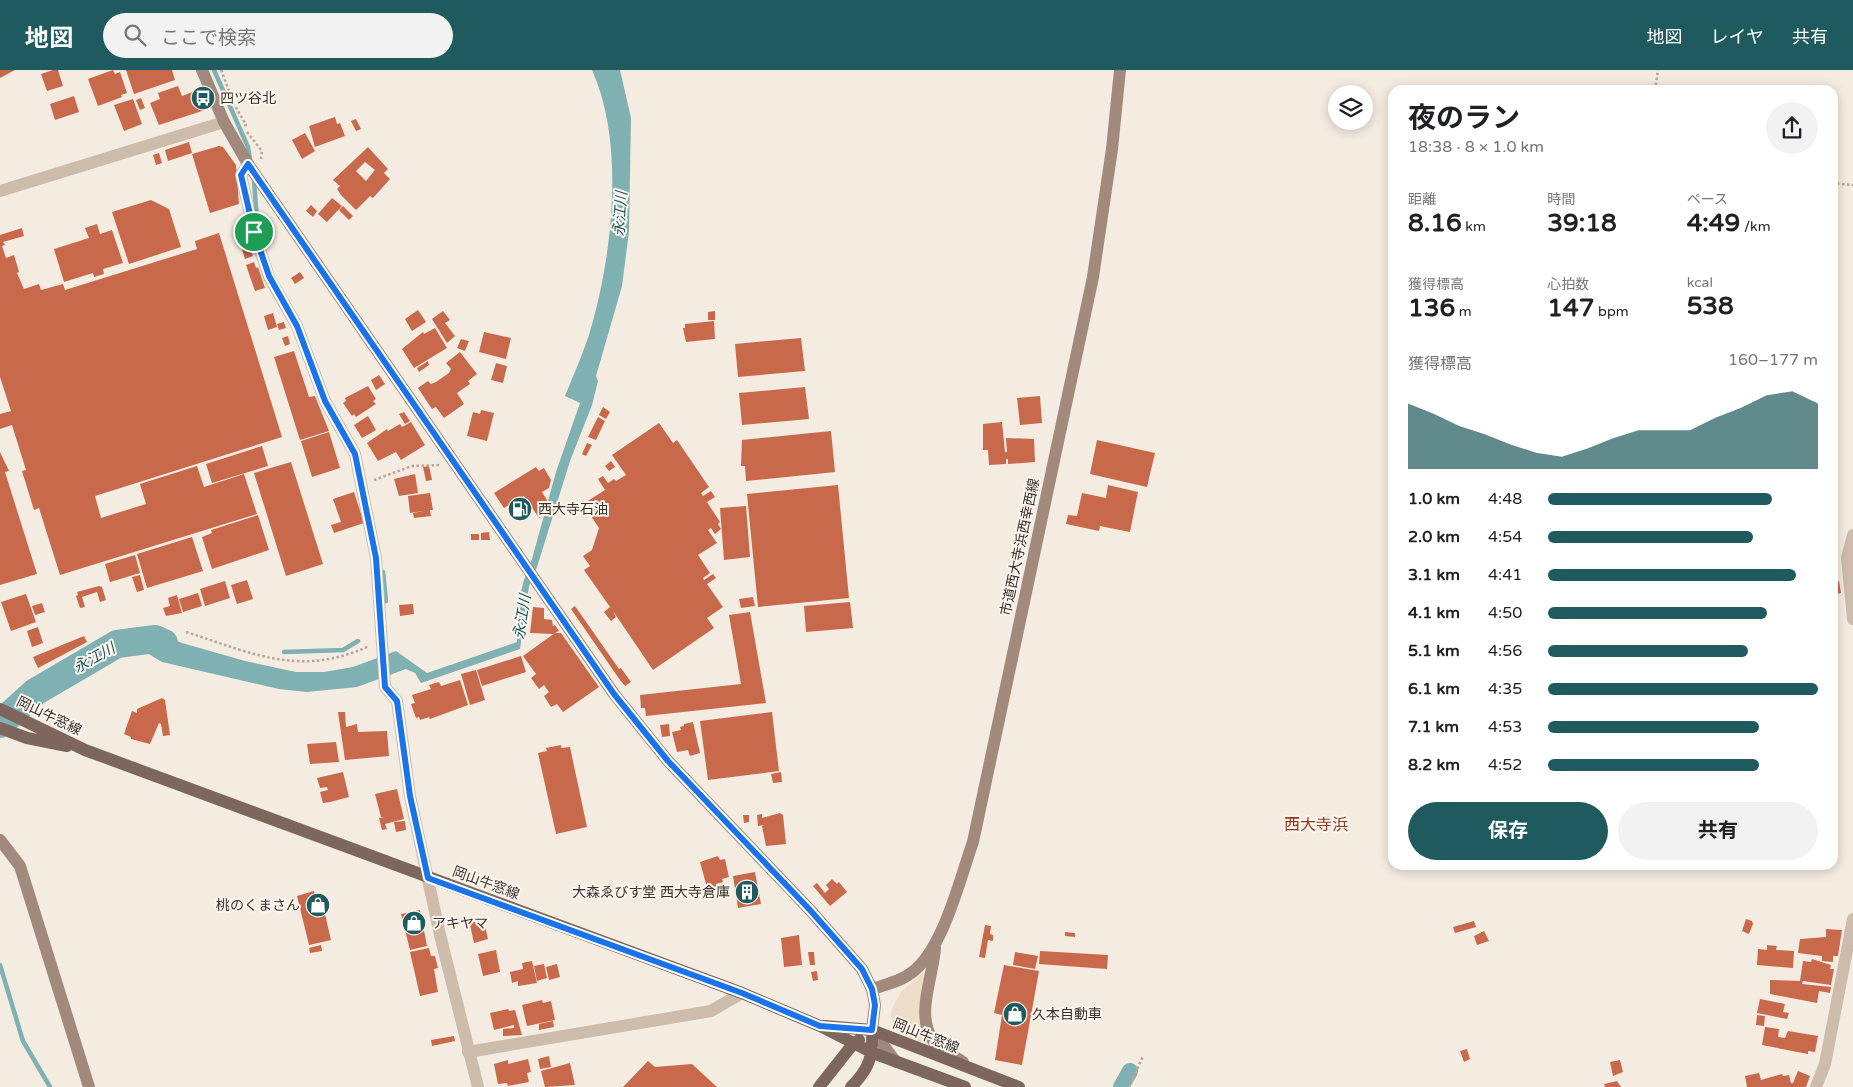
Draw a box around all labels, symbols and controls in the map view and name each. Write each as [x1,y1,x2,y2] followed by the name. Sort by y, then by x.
[103,13,453,58] search box
[121,21,149,49] icon: search
[25,24,73,53] text: 地図
[1647,26,1683,48] text: 地図
[1711,26,1764,48] text: レイヤ
[1792,26,1828,48] text: 共有
[161,27,256,49] text: ここで検索
[190,85,216,111] bus stop icon: 四ツ谷北
[1328,85,1373,130] map controls
[1328,85,1373,130] button: layers
[220,90,276,107] place label: 四ツ谷北
[1408,101,1520,135] text: 夜のラン
[1766,102,1818,154] button: share
[1408,137,1544,157] text: 18:38 · 8 × 1.0 km
[609,189,631,237] water label: 永江川
[1408,191,1436,208] text: 距離
[1547,191,1575,208] text: 時間
[1687,191,1728,208] text: ペース
[1408,208,1462,238] text: 8.16
[1547,208,1617,238] text: 39:18
[1687,208,1740,238] text: 4:49
[233,211,275,253] pin
[240,218,268,246] icon: arrive
[1462,218,1486,235] text: km
[1740,218,1771,235] text: /km
[1687,274,1713,291] text: kcal
[1408,276,1464,293] text: 獲得標高
[1547,276,1589,293] text: 心拍数
[1687,291,1734,321] text: 538
[1408,293,1455,323] text: 136
[1547,293,1594,323] text: 147
[1455,303,1472,320] text: m
[1594,303,1629,320] text: bpm
[1728,350,1818,370] text: 160–177 m
[1408,354,1472,374] text: 獲得標高
[997,477,1043,617] street label: 市道西大寺浜西幸西線
[1408,489,1460,509] text: 1.0 km
[1488,489,1522,509] text: 4:48
[507,496,533,522] fuel station icon: 西大寺石油
[538,501,608,518] place label: 西大寺石油
[1408,527,1460,547] text: 2.0 km
[1488,527,1522,547] text: 4:54
[1408,565,1460,585] text: 3.1 km
[1488,565,1522,585] text: 4:41
[510,591,535,641] water label: 永江川
[1408,603,1460,623] text: 4.1 km
[1488,603,1522,623] text: 4:50
[70,638,120,677] water label: 永江川
[1408,641,1460,661] text: 5.1 km
[1488,641,1522,661] text: 4:56
[1408,679,1460,699] text: 6.1 km
[1488,679,1522,699] text: 4:35
[14,693,84,739] street label: 岡山牛窓線
[1408,717,1459,737] text: 7.1 km
[1488,717,1522,737] text: 4:53
[1408,755,1460,775] text: 8.2 km
[1488,755,1522,775] text: 4:52
[1408,802,1608,860] button: 保存
[1618,802,1818,860] button: 共有
[1284,815,1348,835] district label: 西大寺浜
[450,863,522,903] street label: 岡山牛窓線
[734,879,760,905] building icon: 大森ゑびす堂 西大寺倉庫
[572,884,730,901] place label: 大森ゑびす堂 西大寺倉庫
[305,892,331,918] shop icon: 桃のくまさん
[216,897,300,914] place label: 桃のくまさん
[401,910,427,936] shop icon: アキヤマ
[432,915,488,932] place label: アキヤマ
[1002,1001,1028,1027] shop icon: 久本自動車
[1032,1006,1102,1023] place label: 久本自動車
[890,1015,962,1057] street label: 岡山牛窓線

